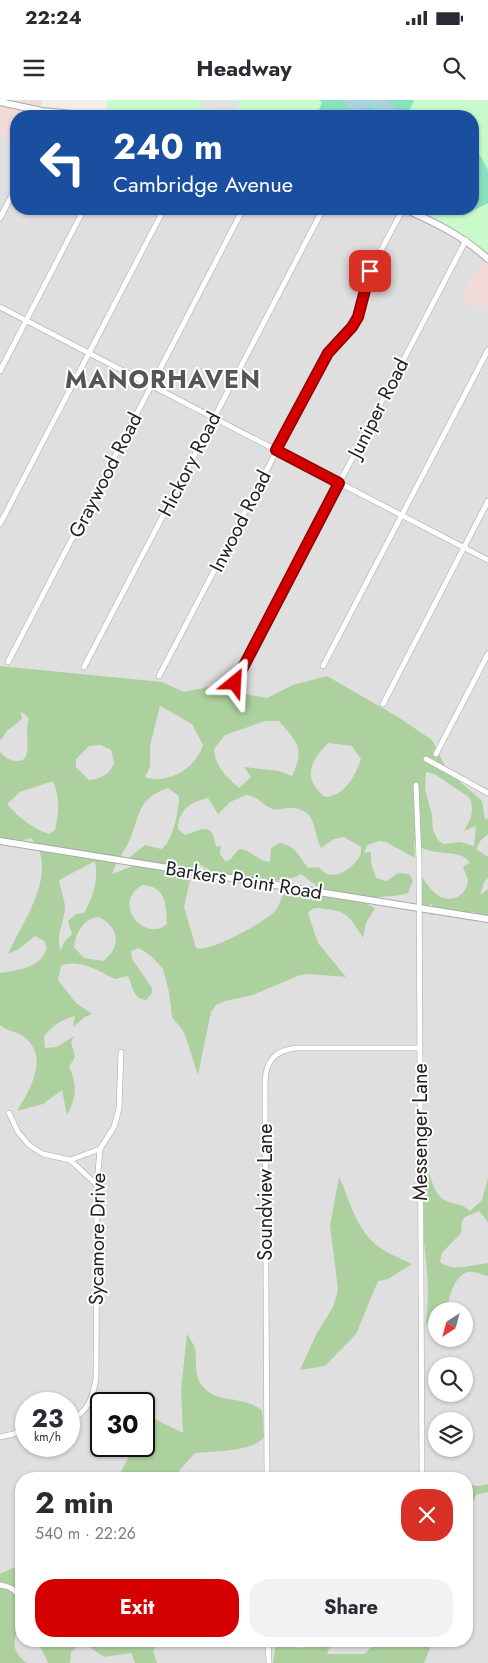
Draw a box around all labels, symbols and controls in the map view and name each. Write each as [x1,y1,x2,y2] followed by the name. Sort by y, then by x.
[25,4,82,31] text: 22:24
[196,52,292,84] text: Headway
[20,54,48,82] icon: menu
[440,54,468,82] icon: search
[113,122,223,172] text: 240 m
[30,130,95,195] icon: left
[113,168,293,200] text: Cambridge Avenue
[349,250,391,292] pin
[356,257,384,285] icon: arrive
[339,353,416,466] street label: Juniper Road
[65,361,261,397] district label: MANORHAVEN
[151,407,228,522] street label: Hickory Road
[61,408,149,543] street label: Graywood Road
[202,465,279,577] street label: Inwood Road
[208,656,260,708] position arrow
[163,854,324,907] street label: Barkers Point Road
[406,1063,435,1201] street label: Messenger Lane
[251,1123,280,1261] street label: Soundview Lane
[82,1173,113,1305] street label: Sycamore Drive
[428,1302,472,1348] north arrow
[428,1302,473,1457] map controls
[428,1357,473,1402] button: search
[90,1392,155,1457] speed limit sign: 30
[32,1400,63,1436] text: 23
[428,1412,473,1457] button: layers
[34,1428,61,1446] text: km/h
[35,1481,114,1524] text: 2 min
[401,1489,453,1541] button: close
[35,1522,136,1545] text: 540 m · 22:26
[35,1579,239,1637] button: Exit
[249,1579,453,1637] button: Share

